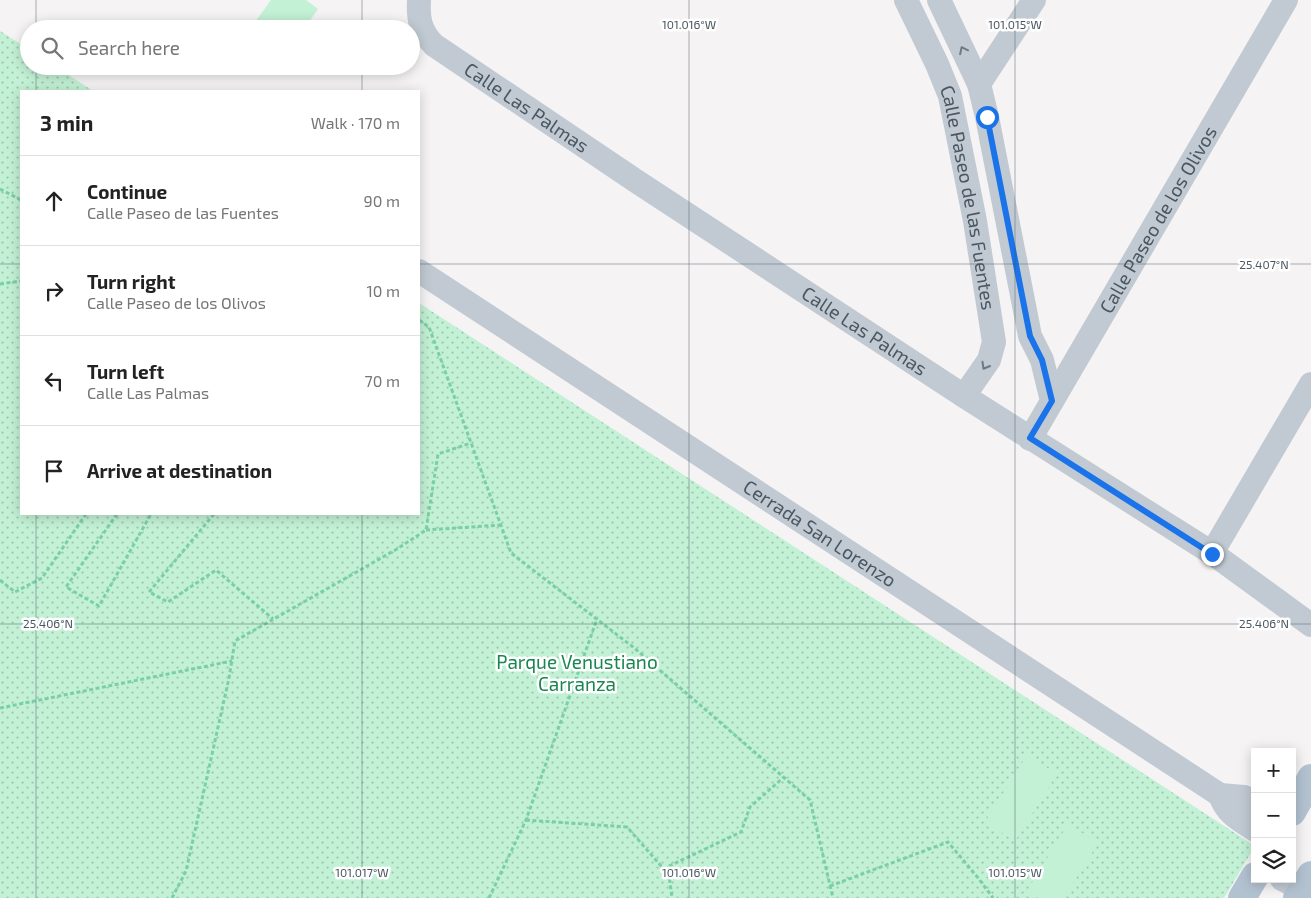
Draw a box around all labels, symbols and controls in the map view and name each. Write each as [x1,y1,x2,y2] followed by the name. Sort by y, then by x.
[662,17,716,31] text: 101.016°W
[988,17,1042,31] text: 101.015°W
[20,20,420,75] search box
[38,34,66,62] icon: search
[78,36,180,59] text: Search here
[958,46,969,55] one-way arrow
[460,57,594,157] street label: Calle Las Palmas
[936,82,1001,311] street label: Calle Paseo de las Fuentes
[976,106,999,129] route start
[40,110,93,135] text: 3 min
[311,113,400,132] text: Walk · 170 m
[1094,122,1221,317] street label: Calle Paseo de los Olivos
[87,180,167,203] text: Continue
[40,187,68,215] icon: ahead
[364,191,400,210] text: 90 m
[87,203,279,222] text: Calle Paseo de las Fuentes
[1239,257,1289,271] text: 25.407°N
[87,270,175,293] text: Turn right
[40,277,68,305] icon: right
[366,281,400,300] text: 10 m
[798,281,932,380] street label: Calle Las Palmas
[87,293,266,312] text: Calle Paseo de los Olivos
[87,360,164,383] text: Turn left
[982,360,992,369] one-way arrow
[40,367,68,395] icon: left
[365,371,400,390] text: 70 m
[87,383,209,402] text: Calle Las Palmas
[40,457,68,485] icon: arrive
[87,459,272,482] text: Arrive at destination
[739,474,901,591] street label: Cerrada San Lorenzo
[1201,543,1224,566] route end
[23,616,73,630] text: 25.406°N
[1239,616,1289,630] text: 25.406°N
[496,650,658,695] park label: Parque Venustiano Carranza
[1251,748,1296,883] map controls
[1251,748,1296,793] button: +
[1251,793,1296,838] button: −
[1251,838,1296,883] button: layers
[335,865,389,879] text: 101.017°W
[662,865,716,879] text: 101.016°W
[988,865,1042,879] text: 101.015°W

